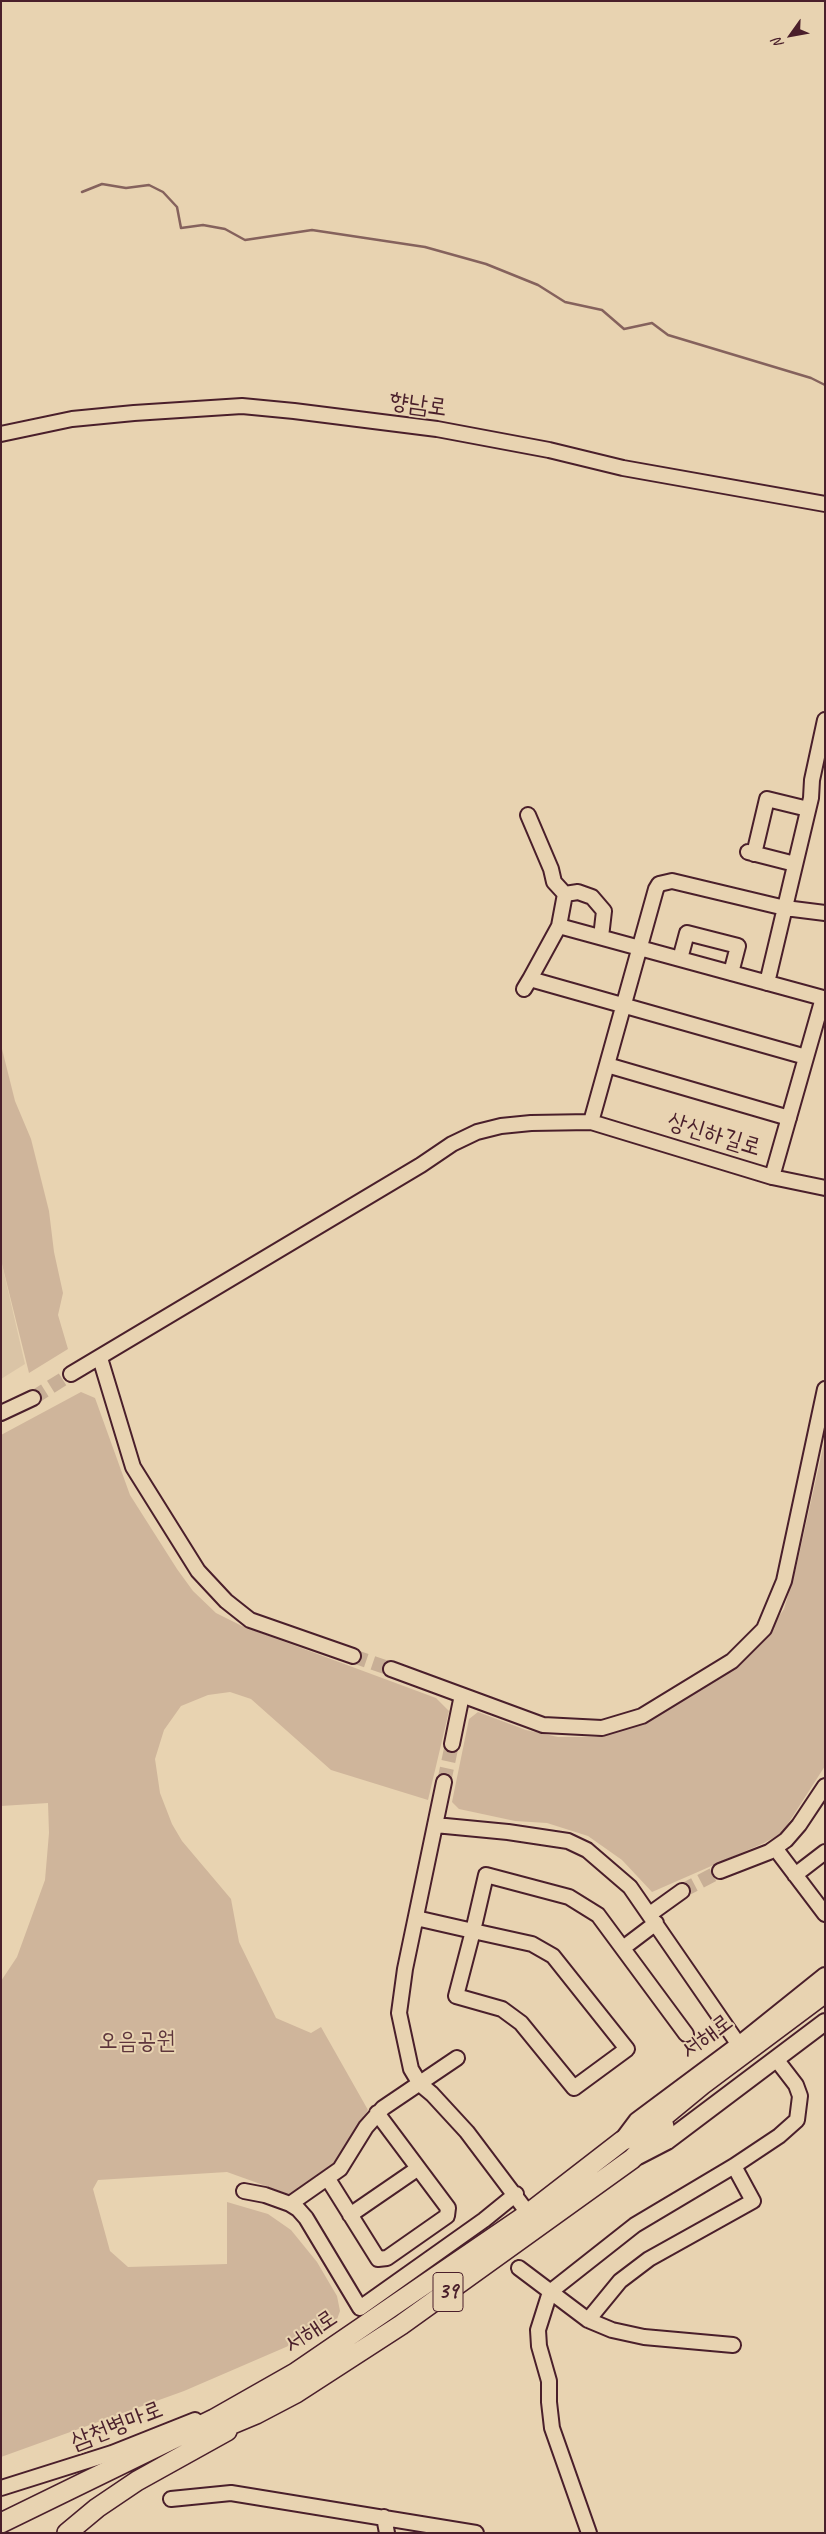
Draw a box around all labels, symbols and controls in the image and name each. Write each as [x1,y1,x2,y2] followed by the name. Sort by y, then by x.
[766,10,816,60] north arrow
[768,35,787,51] text: N
[387,387,449,423] street label: 향남로
[664,1107,764,1163] street label: 상신하길로
[675,2008,739,2066] street label: 서해로
[98,2028,176,2056] park label: 오음공원
[433,2272,463,2312] road number: 39
[279,2304,343,2360] street label: 서해로
[67,2395,167,2457] street label: 삼천병마로

